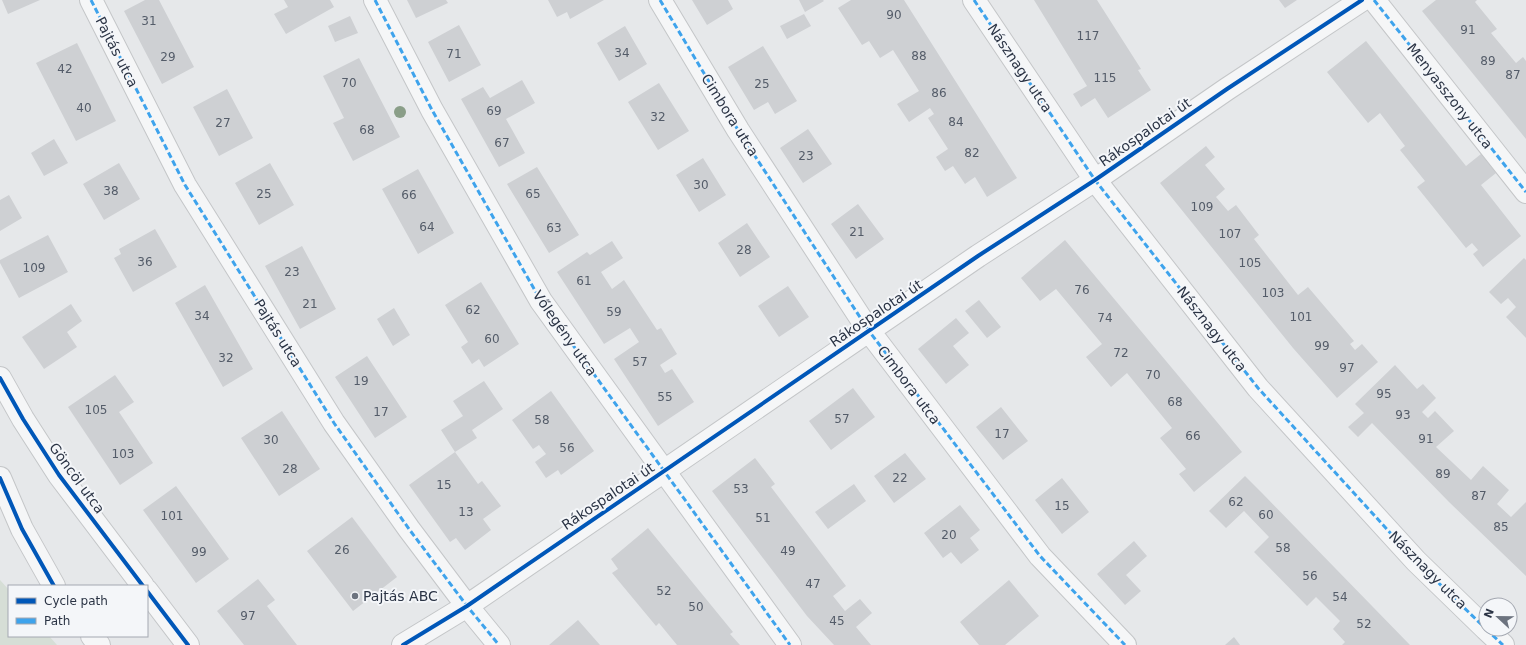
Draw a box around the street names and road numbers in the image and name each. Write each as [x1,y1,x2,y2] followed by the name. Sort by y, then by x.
[92,14,142,90] street label: Pajtás utca
[984,21,1056,115] street label: Násznagy utca
[1404,40,1496,152] street label: Menyasszony utca
[698,71,762,159] street label: Cimbora utca
[1096,94,1194,170] street label: Rákospalotai út
[827,276,926,350] street label: Rákospalotai út
[1174,283,1250,375] street label: Násznagy utca
[530,287,600,379] street label: Vőlegény utca
[251,296,305,370] street label: Pajtás utca
[874,343,944,427] street label: Cimbora utca
[46,440,108,516] street label: Göncöl utca
[559,459,658,533] street label: Rákospalotai út
[1386,528,1470,612] street label: Násznagy utca

